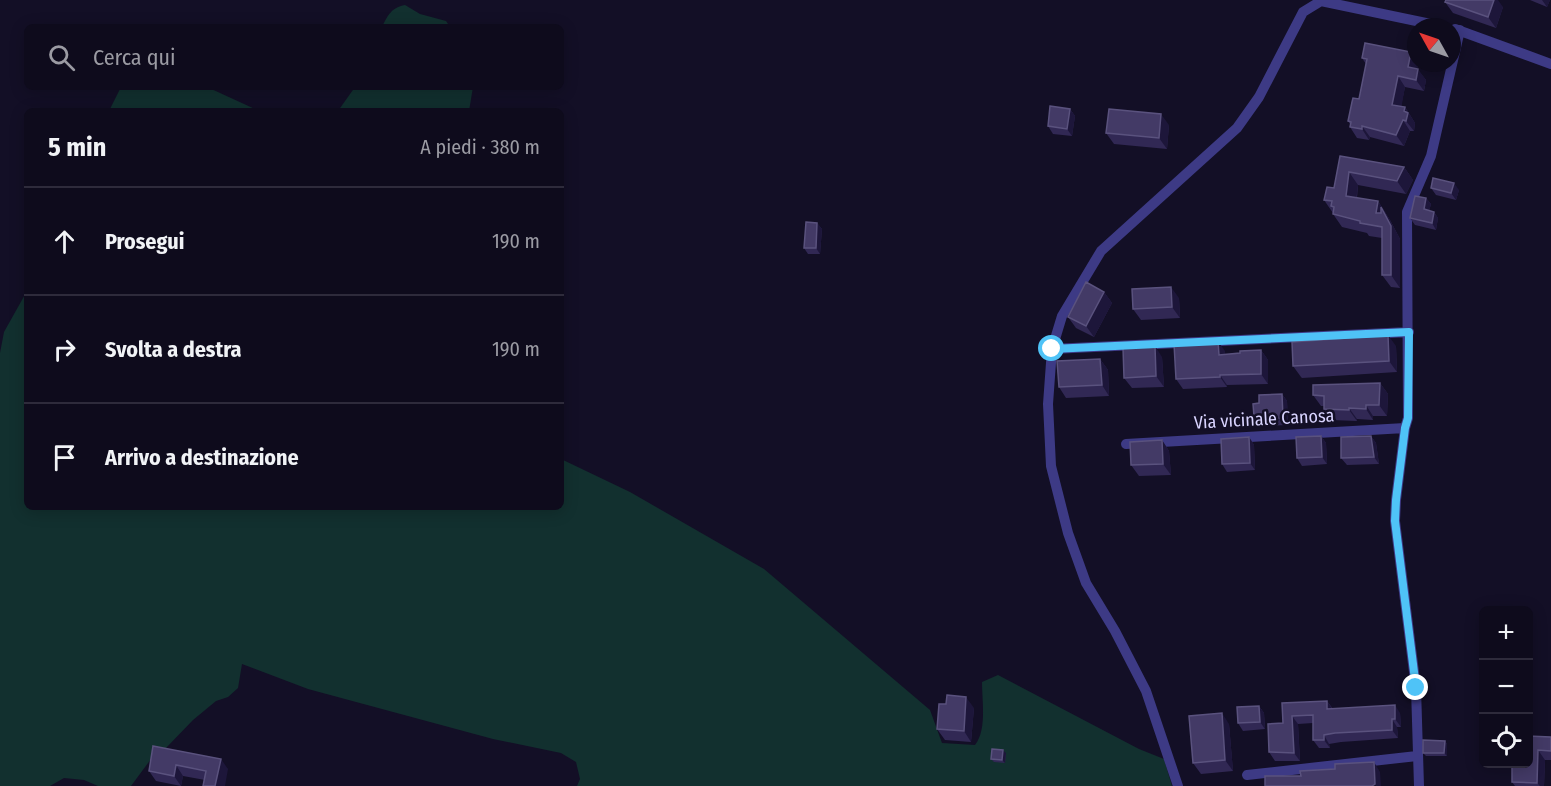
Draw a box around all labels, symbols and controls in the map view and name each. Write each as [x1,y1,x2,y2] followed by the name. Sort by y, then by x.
[1407,18,1461,72] north arrow
[24,24,564,90] search box
[45,41,78,74] icon: search
[93,44,176,71] text: Cerca qui
[48,132,106,163] text: 5 min
[420,135,540,159] text: A piedi · 380 m
[48,225,81,258] icon: ahead
[105,228,184,255] text: Prosegui
[492,229,540,253] text: 190 m
[48,333,81,366] icon: right
[1038,335,1064,361] route start
[105,336,242,363] text: Svolta a destra
[492,337,540,361] text: 190 m
[1193,404,1335,434] street label: Via vicinale Canosa
[48,441,81,474] icon: arrive
[105,444,299,471] text: Arrivo a destinazione
[1479,606,1533,768] map controls
[1479,606,1533,660] button: +
[1479,660,1533,714] button: −
[1402,674,1428,700] route end
[1479,714,1533,768] button: locate

